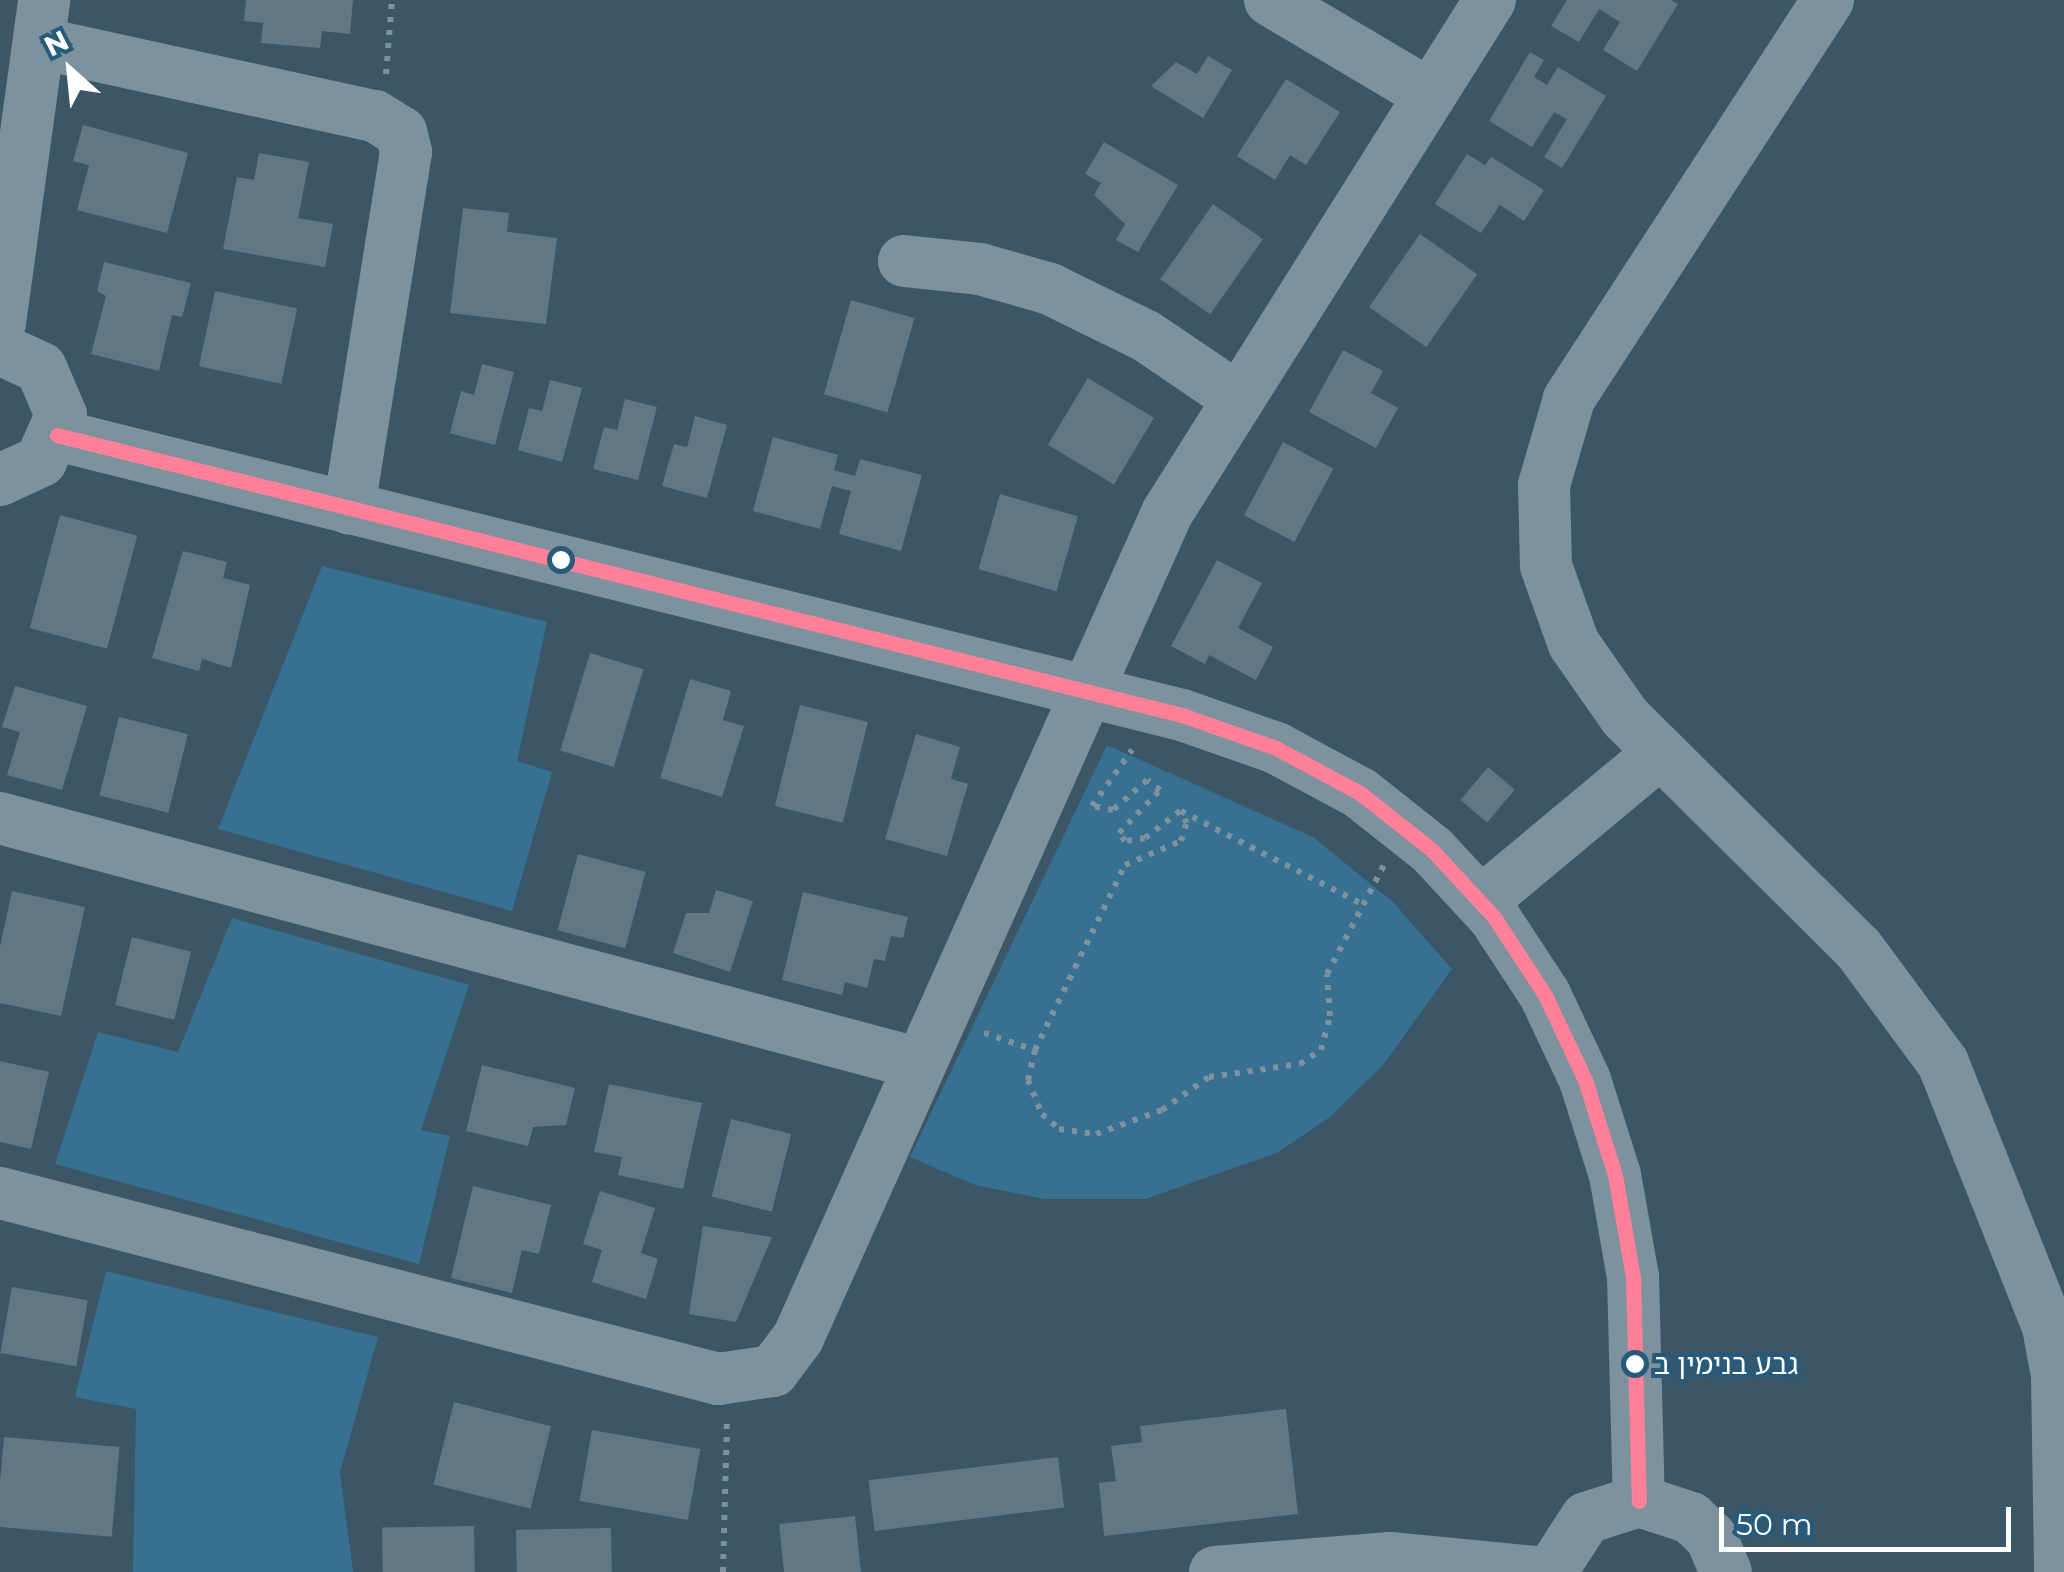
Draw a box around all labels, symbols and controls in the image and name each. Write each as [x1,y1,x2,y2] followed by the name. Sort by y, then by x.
[20,20,120,120] north arrow
[39,23,74,64] text: N
[551,550,571,570] unlabelled marker
[1654,1347,1798,1381] place label: גבע בנימין ב
[1625,1354,1645,1374] marker: גבע בנימין ב
[1724,1487,2016,1549] scale bar
[1736,1506,1813,1543] text: 50 m

